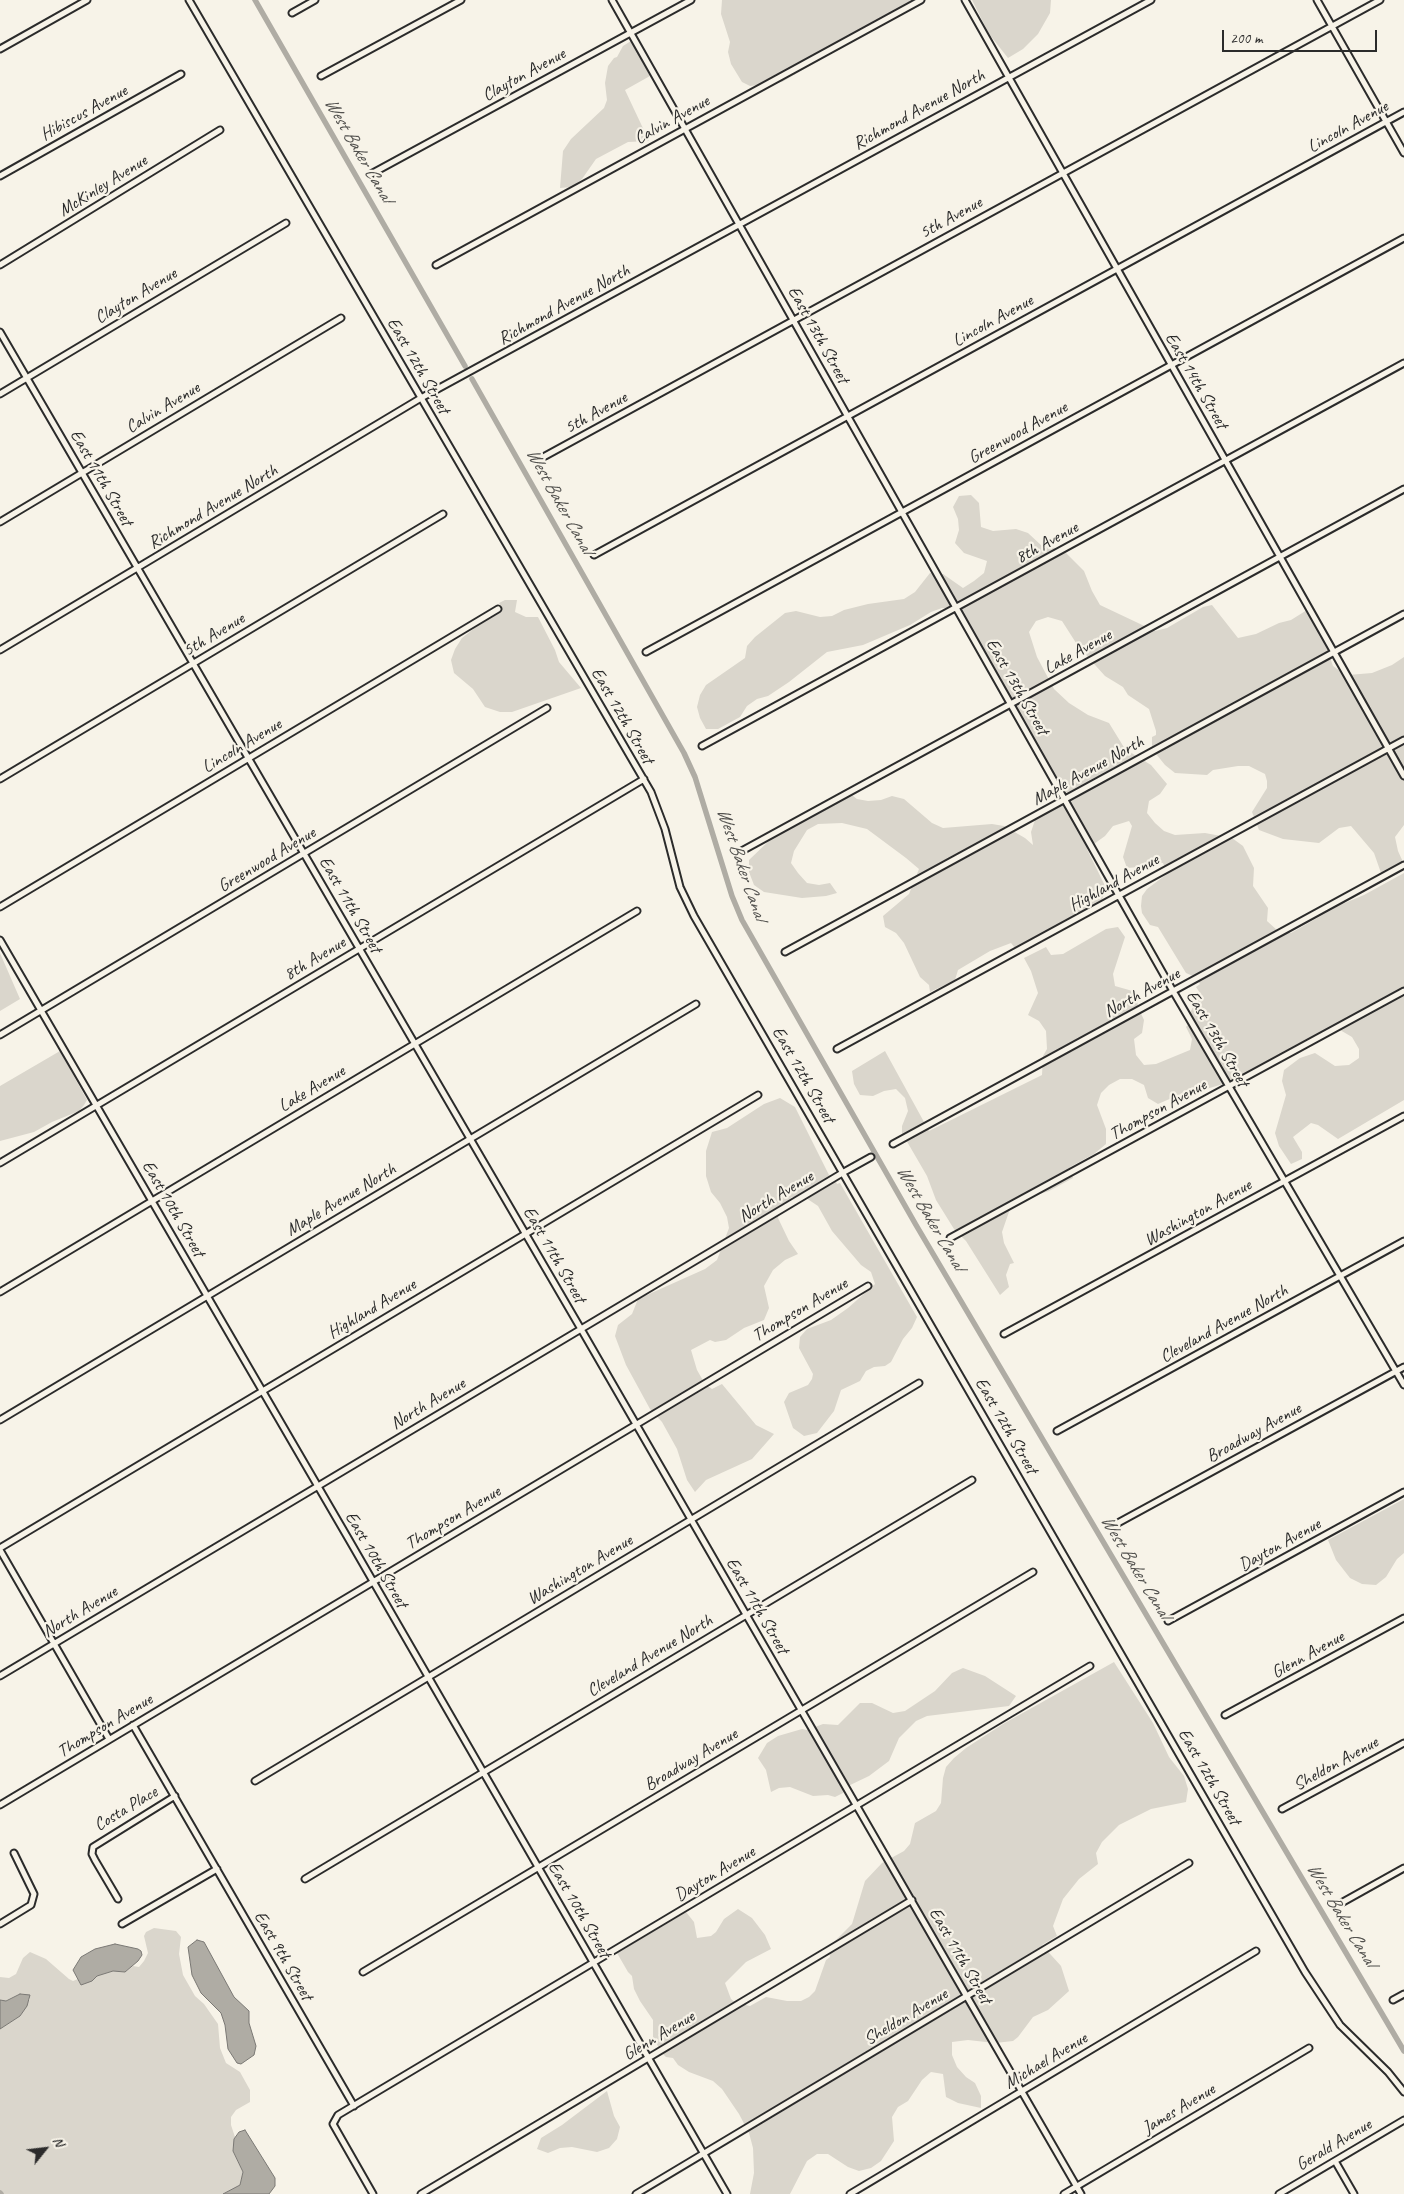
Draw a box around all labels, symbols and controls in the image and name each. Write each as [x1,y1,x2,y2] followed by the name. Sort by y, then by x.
[1224,20,1379,52] scale bar
[1230,29,1262,48] text: 200 m
[479,43,569,107] street label: Clayton Avenue
[849,65,989,155] street label: Richmond Avenue North
[37,80,131,146] street label: Hibiscus Avenue
[631,91,713,149] street label: Calvin Avenue
[319,94,397,206] water label: West Baker Canal
[1304,96,1392,158] street label: Lincoln Avenue
[55,150,151,222] street label: McKinley Avenue
[916,192,986,244] street label: 5th Avenue
[494,260,634,350] street label: Richmond Avenue North
[91,263,181,329] street label: Clayton Avenue
[782,283,854,387] street label: East 13th Street
[949,290,1037,352] street label: Lincoln Avenue
[382,314,454,418] street label: East 12th Street
[1160,329,1232,433] street label: East 14th Street
[122,377,204,439] street label: Calvin Avenue
[561,387,631,439] street label: 5th Avenue
[965,397,1071,469] street label: Greenwood Avenue
[65,426,137,530] street label: East 11th Street
[521,444,597,558] water label: West Baker Canal
[144,460,282,554] street label: Richmond Avenue North
[1012,517,1082,569] street label: 8th Avenue
[179,608,249,662] street label: 5th Avenue
[1041,625,1115,679] street label: Lake Avenue
[981,635,1053,739] street label: East 13th Street
[586,664,658,768] street label: East 12th Street
[198,714,286,778] street label: Lincoln Avenue
[1028,731,1148,811] street label: Maple Avenue North
[711,805,771,923] water label: West Baker Canal
[214,822,320,898] street label: Greenwood Avenue
[1065,849,1163,917] street label: Highland Avenue
[314,853,386,957] street label: East 11th Street
[280,932,350,986] street label: 8th Avenue
[1100,963,1184,1023] street label: North Avenue
[1181,987,1253,1091] street label: East 13th Street
[767,1023,839,1127] street label: East 12th Street
[275,1061,349,1117] street label: Lake Avenue
[1106,1075,1210,1145] street label: Thompson Avenue
[137,1157,209,1261] street label: East 10th Street
[282,1159,400,1241] street label: Maple Avenue North
[891,1162,969,1274] water label: West Baker Canal
[735,1166,817,1228] street label: North Avenue
[1141,1175,1255,1251] street label: Washington Avenue
[518,1203,590,1307] street label: East 11th Street
[748,1273,852,1347] street label: Thompson Avenue
[324,1274,420,1344] street label: Highland Avenue
[1156,1280,1292,1368] street label: Cleveland Avenue North
[387,1373,469,1435] street label: North Avenue
[970,1374,1042,1478] street label: East 12th Street
[1203,1398,1305,1468] street label: Broadway Avenue
[401,1481,505,1555] street label: Thompson Avenue
[340,1508,412,1612] street label: East 10th Street
[1095,1511,1175,1623] water label: West Baker Canal
[1235,1514,1325,1576] street label: Dayton Avenue
[523,1530,637,1610] street label: Washington Avenue
[721,1554,793,1658] street label: East 11th Street
[39,1581,121,1643] street label: North Avenue
[583,1610,717,1702] street label: Cleveland Avenue North
[1268,1626,1348,1684] street label: Glenn Avenue
[53,1689,157,1763] street label: Thompson Avenue
[640,1724,742,1796] street label: Broadway Avenue
[1173,1725,1245,1829] street label: East 12th Street
[1290,1732,1382,1796] street label: Sheldon Avenue
[90,1782,162,1836] street label: Costa Place
[671,1842,759,1906] street label: Dayton Avenue
[543,1858,615,1962] street label: East 10th Street
[1301,1859,1381,1971] water label: West Baker Canal
[924,1904,996,2008] street label: East 11th Street
[249,1907,317,2005] street label: East 9th Street
[860,1984,952,2050] street label: Sheldon Avenue
[619,2006,699,2066] street label: Glenn Avenue
[1001,2028,1091,2094] street label: Michael Avenue
[1139,2079,1219,2139] street label: James Avenue
[1292,2114,1376,2176] street label: Gerald Avenue
[20,2124,70,2174] north arrow
[49,2134,68,2149] text: N

